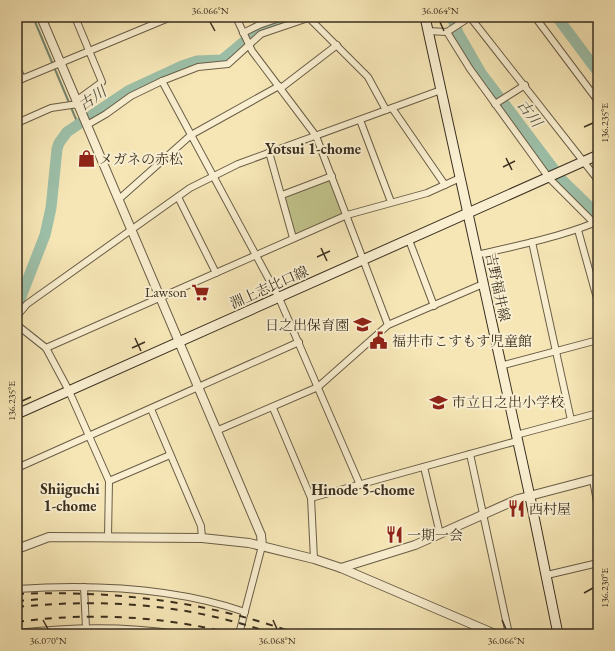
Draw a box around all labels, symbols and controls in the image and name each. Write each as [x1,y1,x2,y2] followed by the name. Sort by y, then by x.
[191,4,229,17] text: 36.066°N
[421,4,459,17] text: 36.064°N
[74,81,111,114] water label: 古川
[513,95,548,132] water label: 古川
[598,103,611,143] text: 136.235°E
[265,139,361,158] district label: Yotsui 1-chome
[76,149,96,169] shop icon: メガネの赤松
[99,150,183,168] place label: メガネの赤松
[482,251,514,323] street label: 吉野福井線
[227,262,311,312] street label: 淵上志比口線
[190,282,210,302] supermarket icon: Lawson
[145,283,188,301] place label: Lawson
[352,315,372,335] school or university icon: 日之出保育園
[265,316,349,334] place label: 日之出保育園
[369,331,389,351] public building icon: 福井市こすもす児童館
[392,332,532,350] place label: 福井市こすもす児童館
[5,381,18,421] text: 136.235°E
[429,392,449,412] school or university icon: 市立日之出小学校
[452,393,564,411] place label: 市立日之出小学校
[40,479,100,515] district label: Shiiguchi 1-chome
[311,480,415,499] district label: Hinode 5-chome
[506,499,526,519] restaurant icon: 西村屋
[529,500,571,518] place label: 西村屋
[384,525,404,545] restaurant icon: 一期一会
[407,526,463,544] place label: 一期一会
[598,568,611,608] text: 136.230°E
[29,634,67,647] text: 36.070°N
[258,634,296,647] text: 36.068°N
[487,634,525,647] text: 36.066°N

